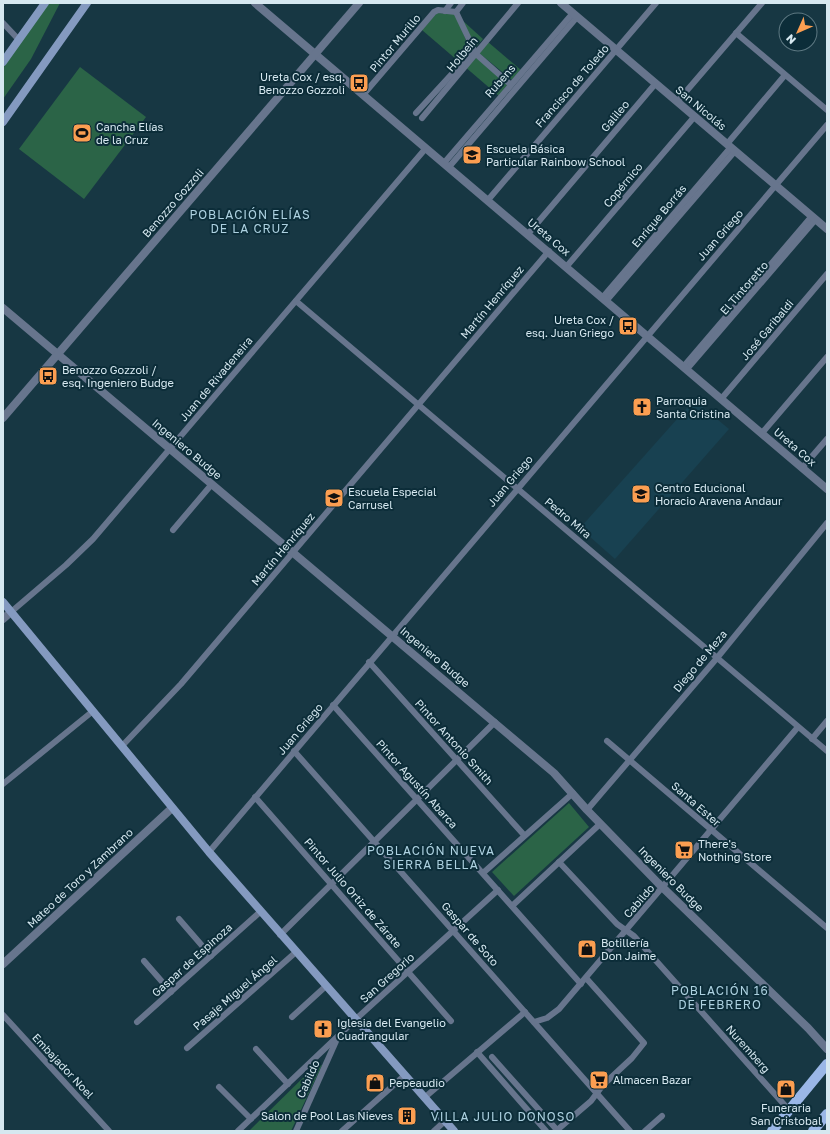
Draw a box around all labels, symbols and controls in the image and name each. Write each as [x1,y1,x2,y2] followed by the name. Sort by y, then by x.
[367,11,423,74] street label: Pintor Murillo
[778,12,818,52] north arrow
[783,32,798,47] text: N
[443,34,480,74] street label: Holbein
[532,41,611,130] street label: Francisco de Toledo
[482,61,518,100] street label: Rubens
[258,70,345,96] place label: Ureta Cox / esq. Benozzo Gozzoli
[348,72,370,94] bus stop icon: Ureta Cox / esq. Benozzo Gozzoli
[673,83,729,133] street label: San Nicolás
[598,97,632,134] street label: Galileo
[96,120,164,146] place label: Cancha Elías de la Cruz
[71,122,93,144] sports icon: Cancha Elías de la Cruz
[486,142,626,168] place label: Escuela Básica Particular Rainbow School
[461,144,483,166] school or university icon: Escuela Básica Particular Rainbow School
[600,160,645,209] street label: Copérnico
[139,166,206,240] street label: Benozzo Gozzoli
[629,182,689,250] street label: Enrique Borrás
[694,206,746,263] street label: Juan Griego
[189,207,311,236] district label: POBLACIÓN ELÍAS DE LA CRUZ
[525,215,573,258] street label: Ureta Cox
[717,258,771,317] street label: El Tintoretto
[457,262,526,341] street label: Martín Henríquez
[738,297,796,363] street label: José Garibaldi
[526,313,614,339] place label: Ureta Cox / esq. Juan Griego
[617,315,639,337] bus stop icon: Ureta Cox / esq. Juan Griego
[176,334,255,424] street label: Juan de Rivadeneira
[62,363,174,389] place label: Benozzo Gozzoli / esq. Ingeniero Budge
[37,365,59,387] bus stop icon: Benozzo Gozzoli / esq. Ingeniero Budge
[656,394,730,420] place label: Parroquia Santa Cristina
[631,396,653,418] church icon: Parroquia Santa Cristina
[150,416,225,482] street label: Ingeniero Budge
[771,425,819,469] street label: Ureta Cox
[484,452,535,509] street label: Juan Griego
[655,481,783,507] place label: Centro Educional Horacio Aravena Andaur
[630,483,652,505] school or university icon: Centro Educional Horacio Aravena Andaur
[348,485,437,511] place label: Escuela Especial Carrusel
[323,487,345,509] school or university icon: Escuela Especial Carrusel
[542,494,594,541] street label: Pedro Mira
[248,509,317,588] street label: Martín Henríquez
[398,624,473,690] street label: Ingeniero Budge
[670,627,729,694] street label: Diego de Meza
[413,697,496,787] street label: Pintor Antonio Smith
[274,700,325,757] street label: Juan Griego
[374,737,461,831] street label: Pintor Agustín Abarca
[669,779,724,829] street label: Santa Ester
[24,825,135,930] street label: Mateo de Toro y Zambrano
[302,835,405,950] street label: Pintor Julio Ortiz de Zárate
[698,837,772,863] place label: There's Nothing Store
[673,839,695,861] supermarket icon: There's Nothing Store
[367,843,495,872] district label: POBLACIÓN NUEVA SIERRA BELLA
[636,843,707,914] street label: Ingeniero Budge
[621,881,657,920] street label: Cabildo
[439,899,502,969] street label: Gaspar de Soto
[149,920,234,999] street label: Gaspar de Espinoza
[601,936,656,962] place label: Botillería Don Jaime
[576,938,598,960] shop icon: Botillería Don Jaime
[357,950,417,1005] street label: San Gregorio
[190,952,280,1033] street label: Pasaje Miguel Ángel
[671,983,769,1012] district label: POBLACIÓN 16 DE FEBRERO
[337,1016,446,1042] place label: Iglesia del Evangelio Cuadrangular
[312,1018,334,1040] church icon: Iglesia del Evangelio Cuadrangular
[724,1022,773,1075] street label: Nuremberg
[30,1031,97,1101] street label: Embajador Noel
[293,1057,322,1100] street label: Cabildo
[588,1069,610,1091] supermarket icon: Almacen Bazar
[364,1072,386,1094] shop icon: Pepeaudio
[613,1073,692,1086] place label: Almacen Bazar
[389,1076,445,1089] place label: Pepeaudio
[775,1078,797,1100] shop icon: Funeraria San Cristobal
[751,1101,822,1127] place label: Funeraria San Cristobal
[396,1105,418,1127] building icon: Salon de Pool Las Nieves
[261,1109,393,1122] place label: Salon de Pool Las Nieves
[431,1109,575,1124] district label: VILLA JULIO DONOSO

